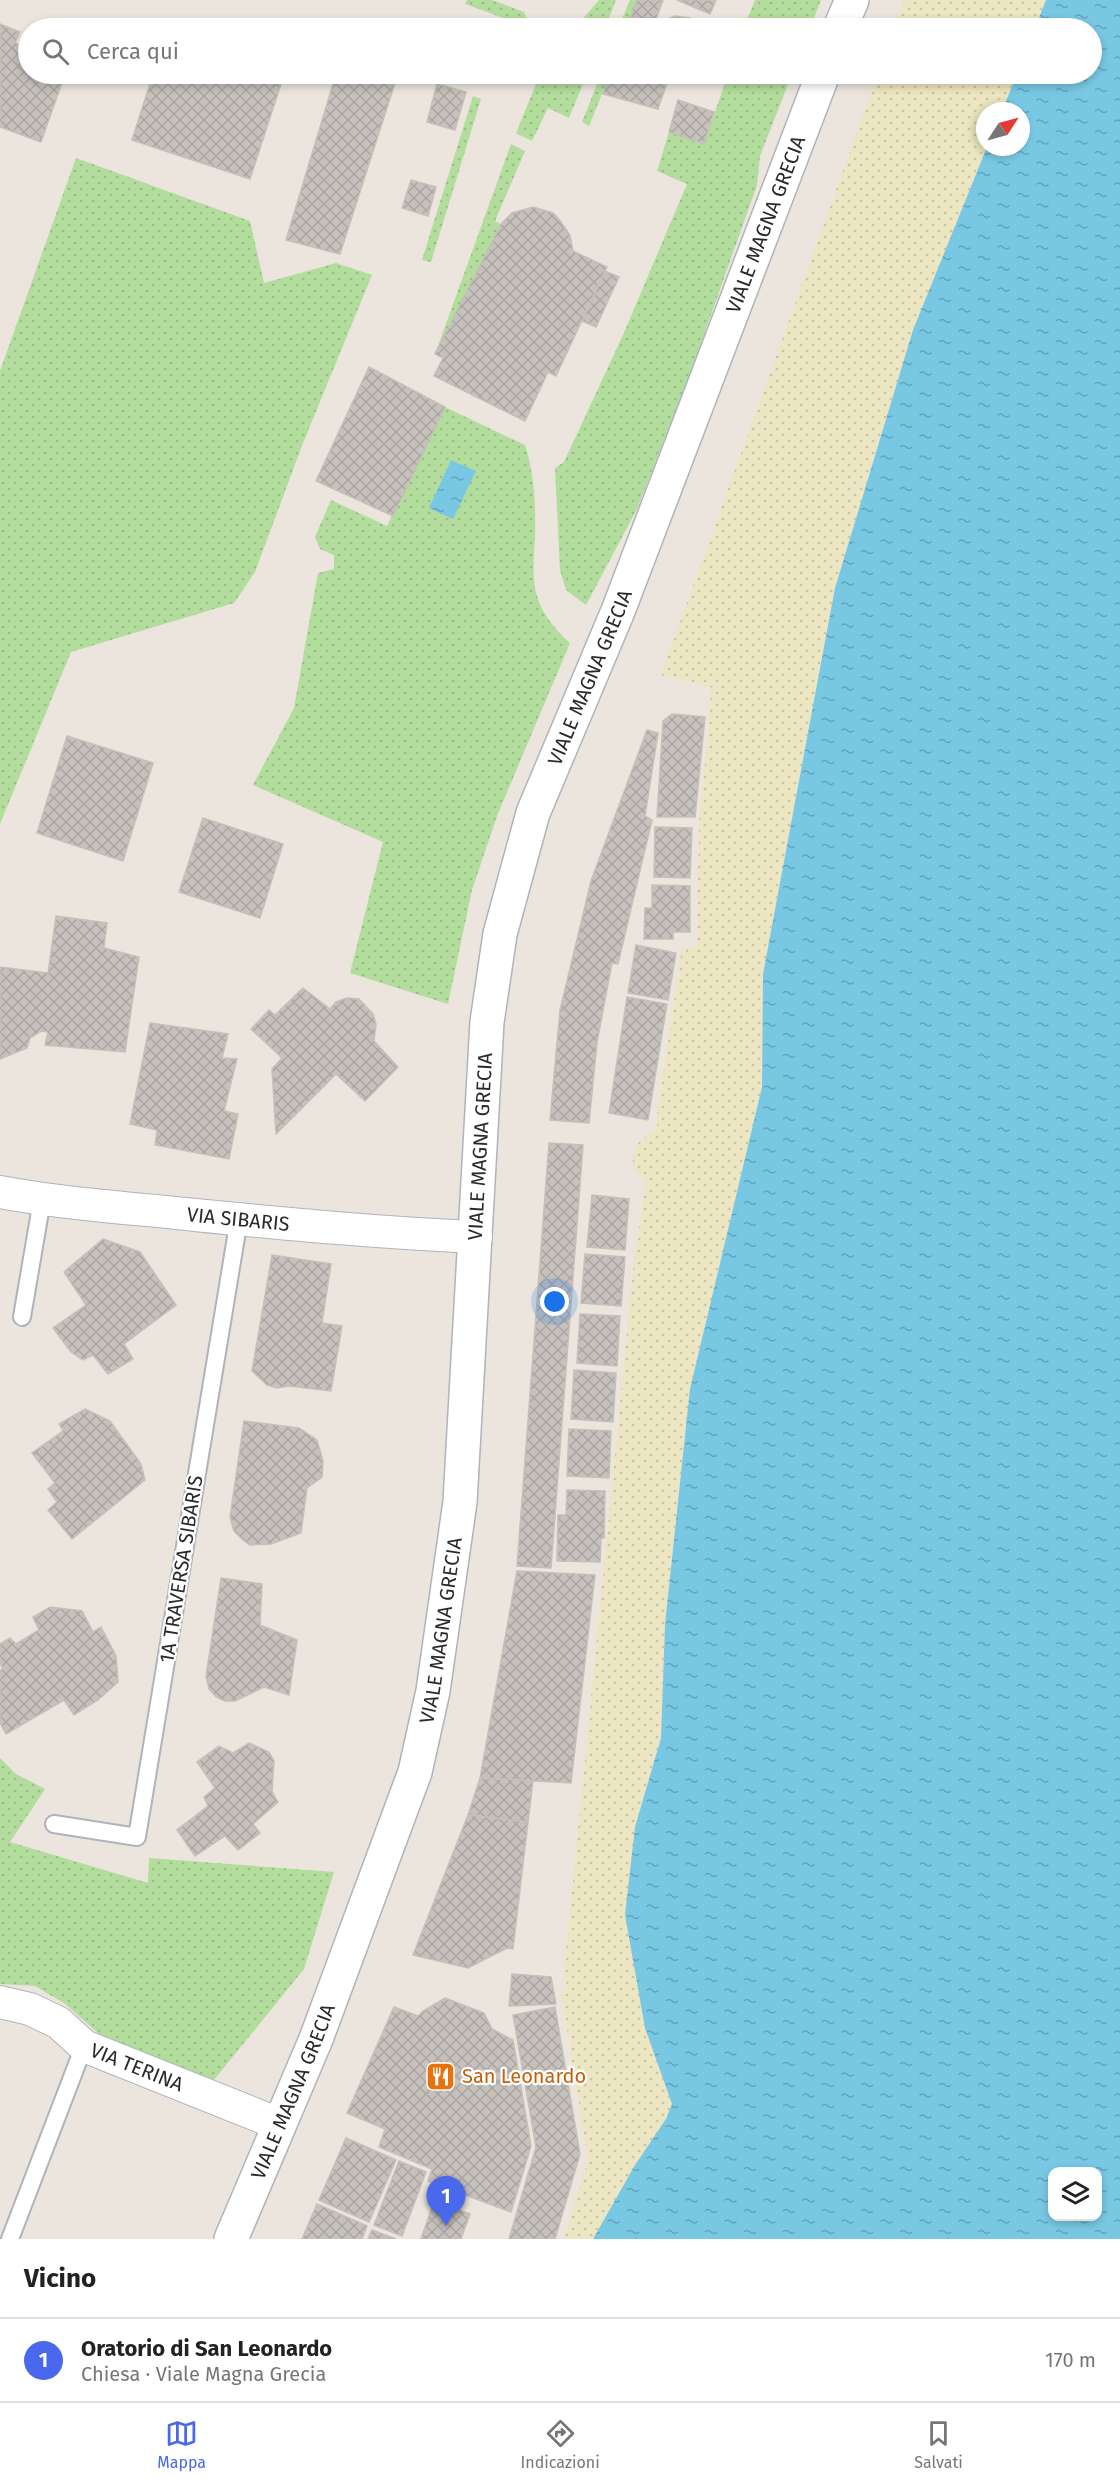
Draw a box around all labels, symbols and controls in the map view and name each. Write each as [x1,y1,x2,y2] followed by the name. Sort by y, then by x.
[18,18,1102,84] search box
[39,35,72,68] icon: search
[87,38,179,65] text: Cerca qui
[976,102,1030,156] north arrow
[721,132,811,317] street label: VIALE MAGNA GRECIA
[542,586,637,769] street label: VIALE MAGNA GRECIA
[463,1051,497,1241] street label: VIALE MAGNA GRECIA
[186,1202,291,1236] street label: VIA SIBARIS
[540,1287,569,1316] your location
[154,1473,208,1665] street label: 1A TRAVERSA SIBARIS
[414,1535,467,1726] street label: VIALE MAGNA GRECIA
[246,2000,340,2183] street label: VIALE MAGNA GRECIA
[87,2038,187,2097] street label: VIA TERINA
[425,2060,457,2092] restaurant icon: San Leonardo
[462,2064,586,2088] place label: San Leonardo
[1048,2167,1102,2221] map controls
[1048,2167,1102,2221] button: layers
[426,2176,466,2226] pin: 1
[24,2263,96,2294] text: Vicino
[81,2335,332,2362] text: Oratorio di San Leonardo
[39,2348,48,2372] text: 1
[1045,2348,1096,2372] text: 170 m
[81,2362,326,2386] text: Chiesa · Viale Magna Grecia
[157,2417,206,2472] tab: Mappa
[521,2417,600,2472] tab: Indicazioni
[914,2417,963,2472] tab: Salvati

